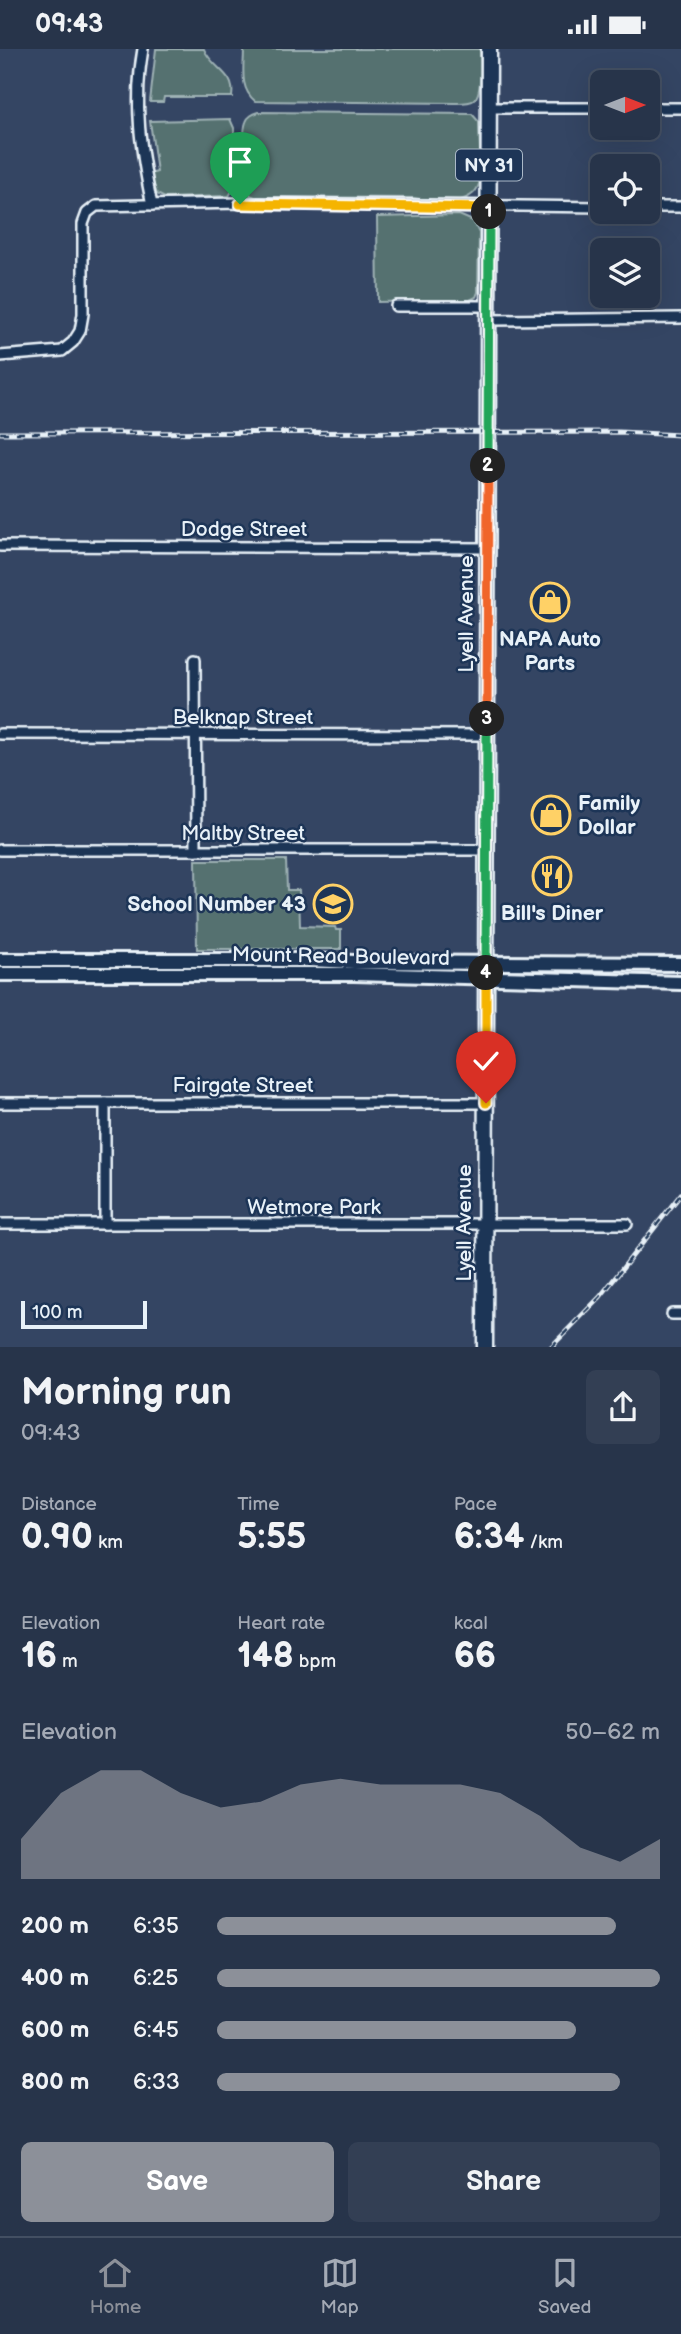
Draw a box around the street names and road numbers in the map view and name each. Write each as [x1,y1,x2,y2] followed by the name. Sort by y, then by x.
[456,149,522,181] road number: NY 31
[181,517,308,542] street label: Dodge Street
[454,555,479,673] street label: Lyell Avenue
[173,705,314,730] street label: Belknap Street
[181,821,305,846] street label: Maltby Street
[232,942,450,971] street label: Mount Read Boulevard
[172,1073,314,1098] street label: Fairgate Street
[452,1164,477,1282] street label: Lyell Avenue
[247,1195,381,1220] street label: Wetmore Park

